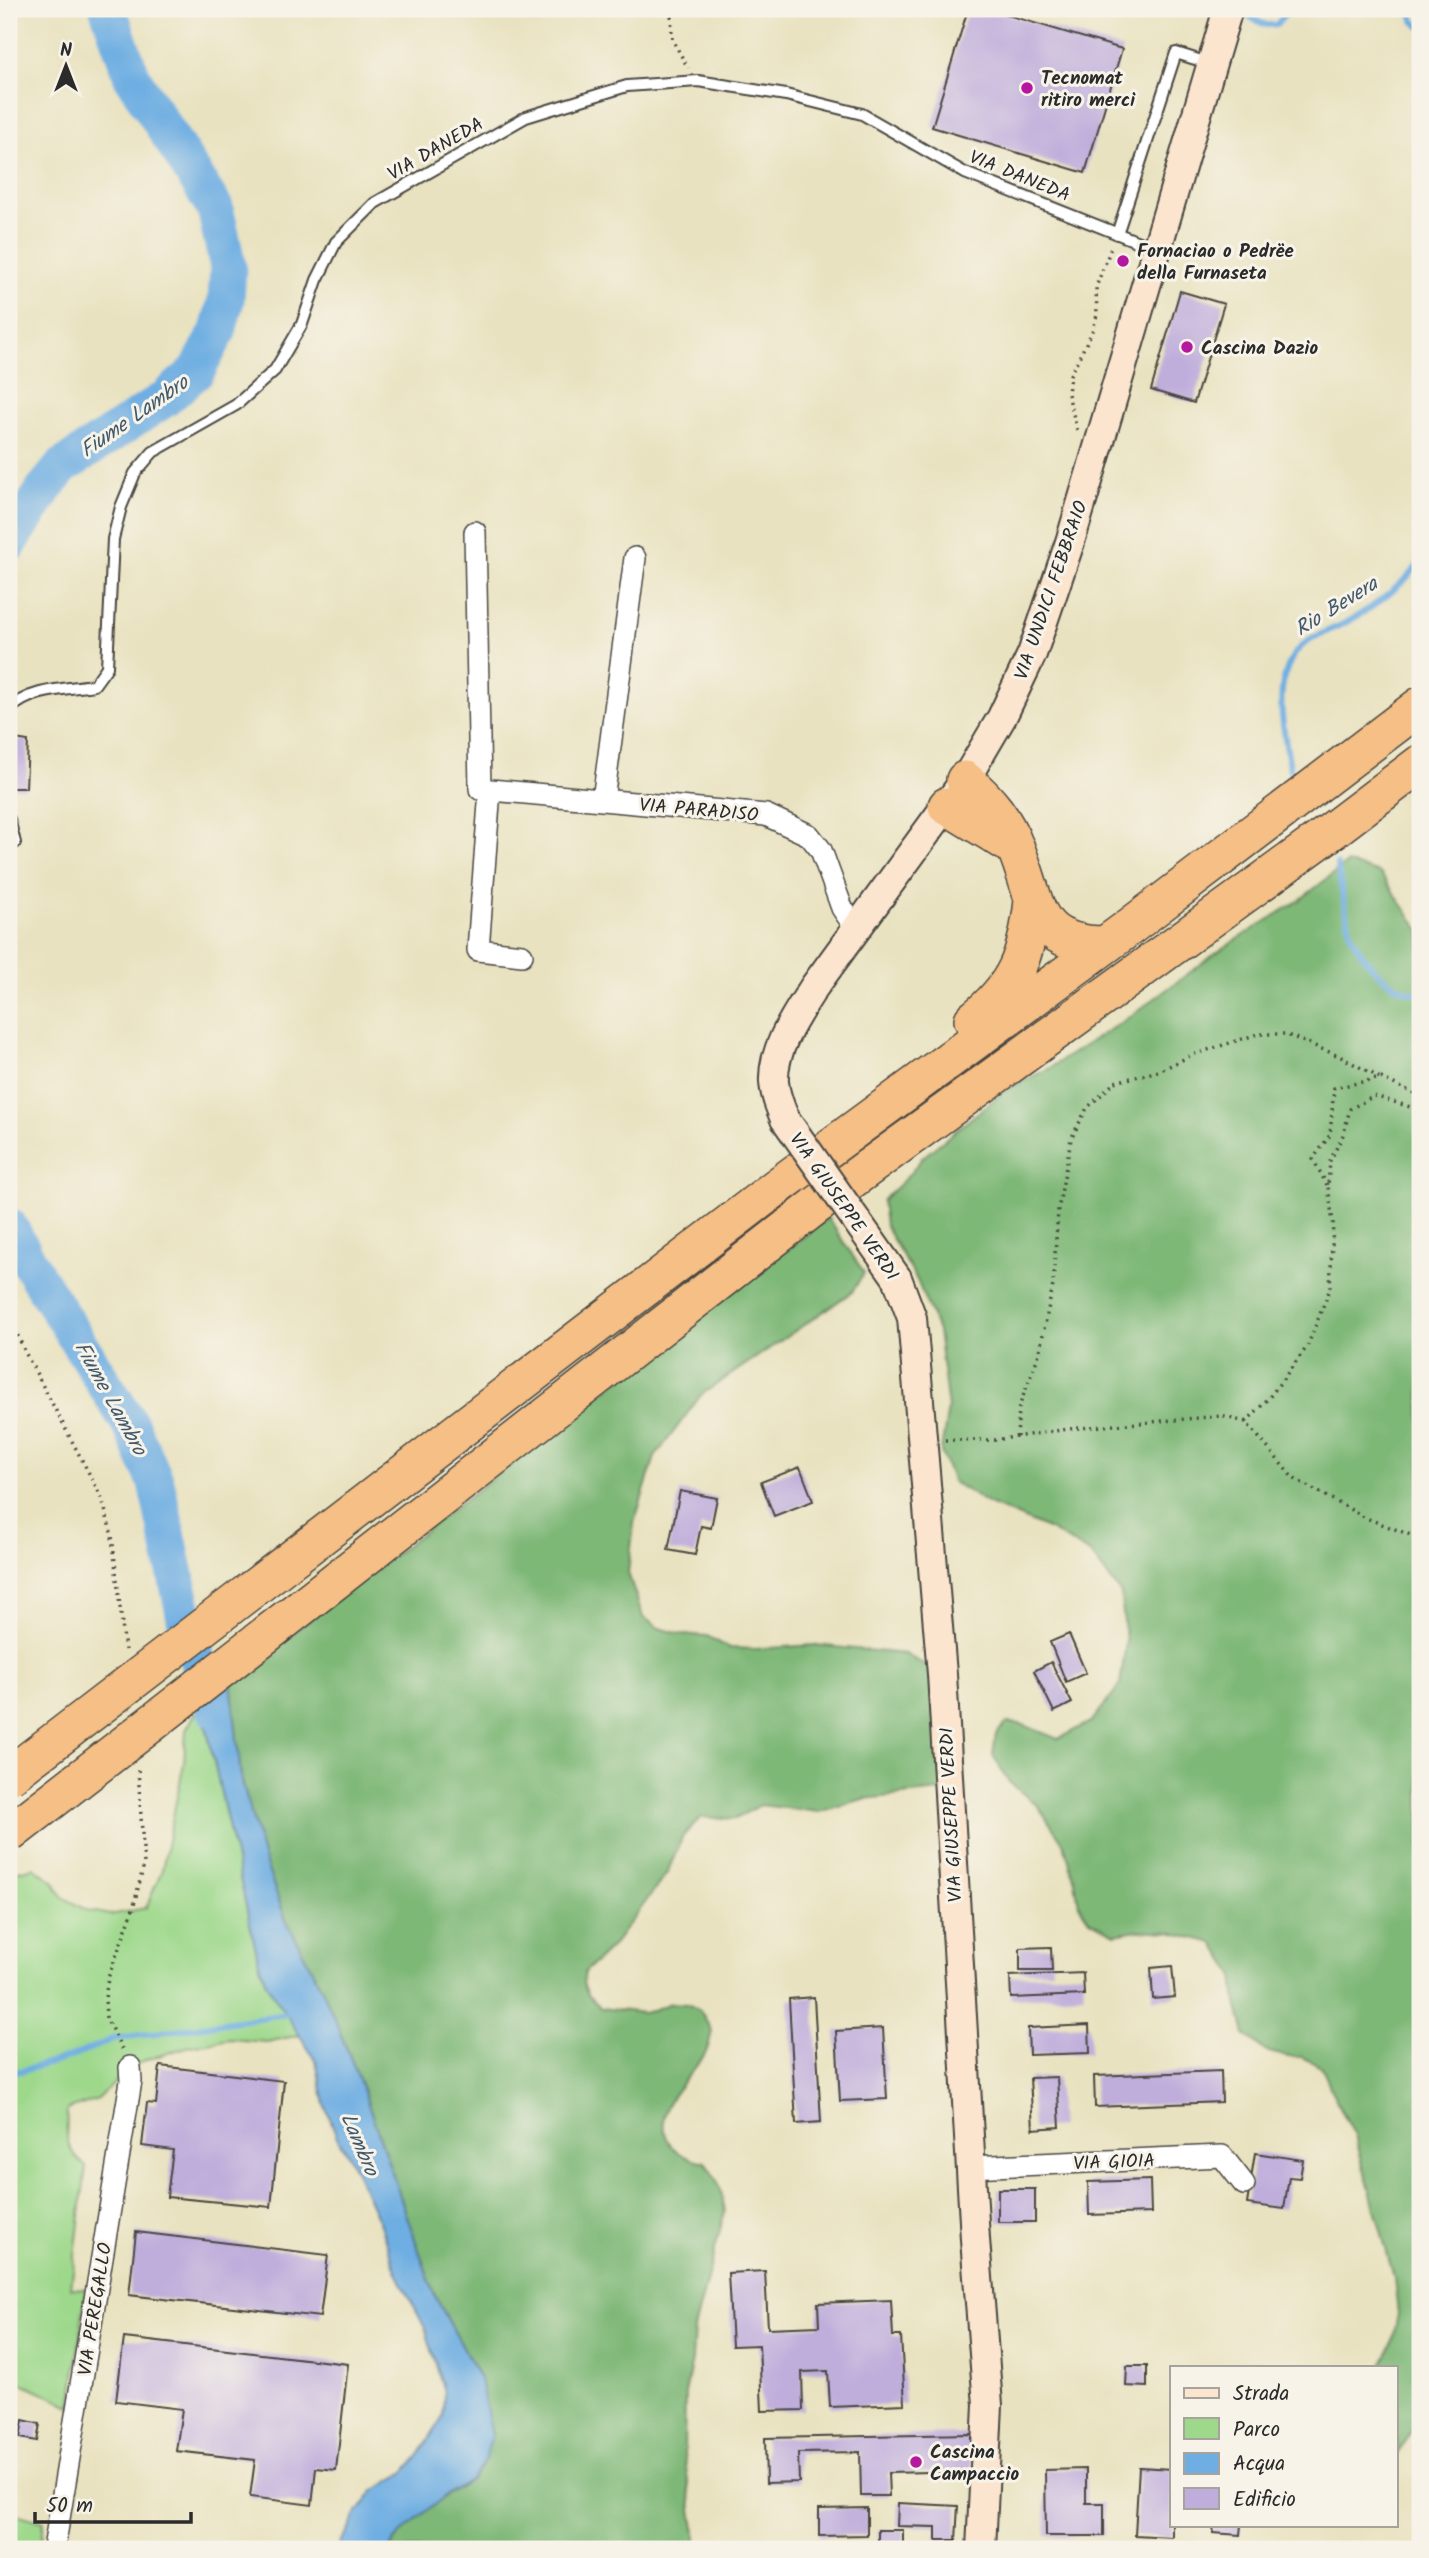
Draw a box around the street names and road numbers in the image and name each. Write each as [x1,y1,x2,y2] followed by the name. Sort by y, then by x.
[382,110,490,189] street label: VIA DANEDA
[964,143,1074,211] street label: VIA DANEDA
[1007,497,1097,684] street label: VIA UNDICI FEBBRAIO
[638,791,760,831] street label: VIA PARADISO
[781,1127,906,1288] street label: VIA GIUSEPPE VERDI
[932,1727,972,1903] street label: VIA GIUSEPPE VERDI
[1073,2147,1155,2179] street label: VIA GIOIA
[71,2240,121,2378] street label: VIA PEREGALLO

